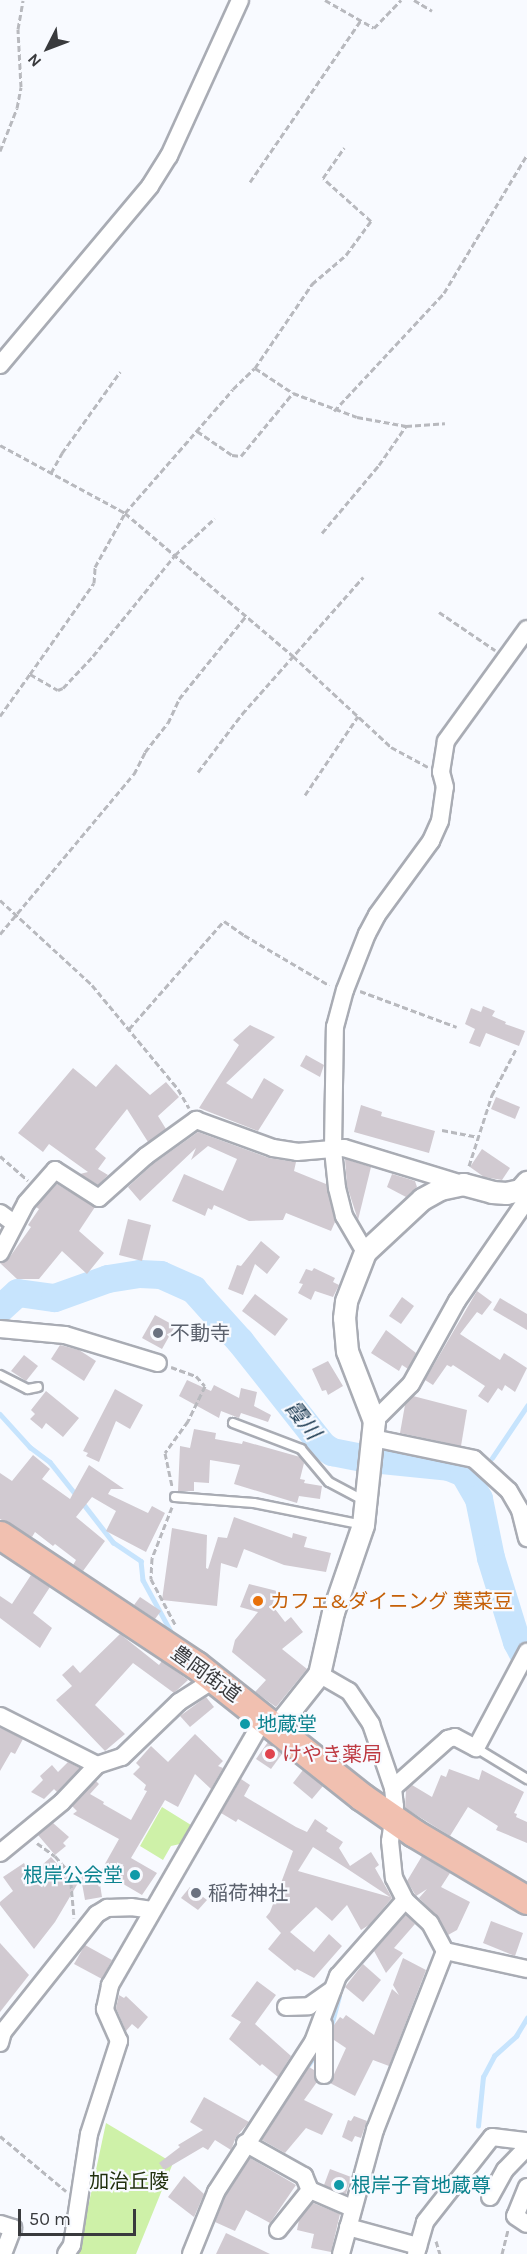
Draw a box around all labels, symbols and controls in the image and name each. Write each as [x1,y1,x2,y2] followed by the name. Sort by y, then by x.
[18,18,78,78] north arrow
[23,50,45,71] text: N
[170,1321,230,1345] place label: 不動寺
[151,1326,165,1340] marker: 不動寺
[280,1396,326,1444] water label: 霞川
[270,1589,513,1613] place label: カフェ&ダイニング 葉菜豆
[251,1594,265,1608] marker: カフェ&ダイニング 葉菜豆
[167,1641,245,1707] street label: 豊岡街道
[257,1712,317,1736] place label: 地蔵堂
[238,1717,252,1731] marker: 地蔵堂
[282,1742,382,1766] place label: けやき薬局
[263,1747,277,1761] marker: けやき薬局
[23,1863,123,1887] place label: 根岸公会堂
[128,1868,142,1882] marker: 根岸公会堂
[208,1881,288,1905] place label: 稲荷神社
[189,1886,203,1900] marker: 稲荷神社
[89,2169,169,2193] park label: 加治丘陵
[351,2173,491,2197] place label: 根岸子育地蔵尊
[332,2178,346,2192] marker: 根岸子育地蔵尊
[21,2197,140,2235] scale bar
[29,2208,71,2230] text: 50 m

